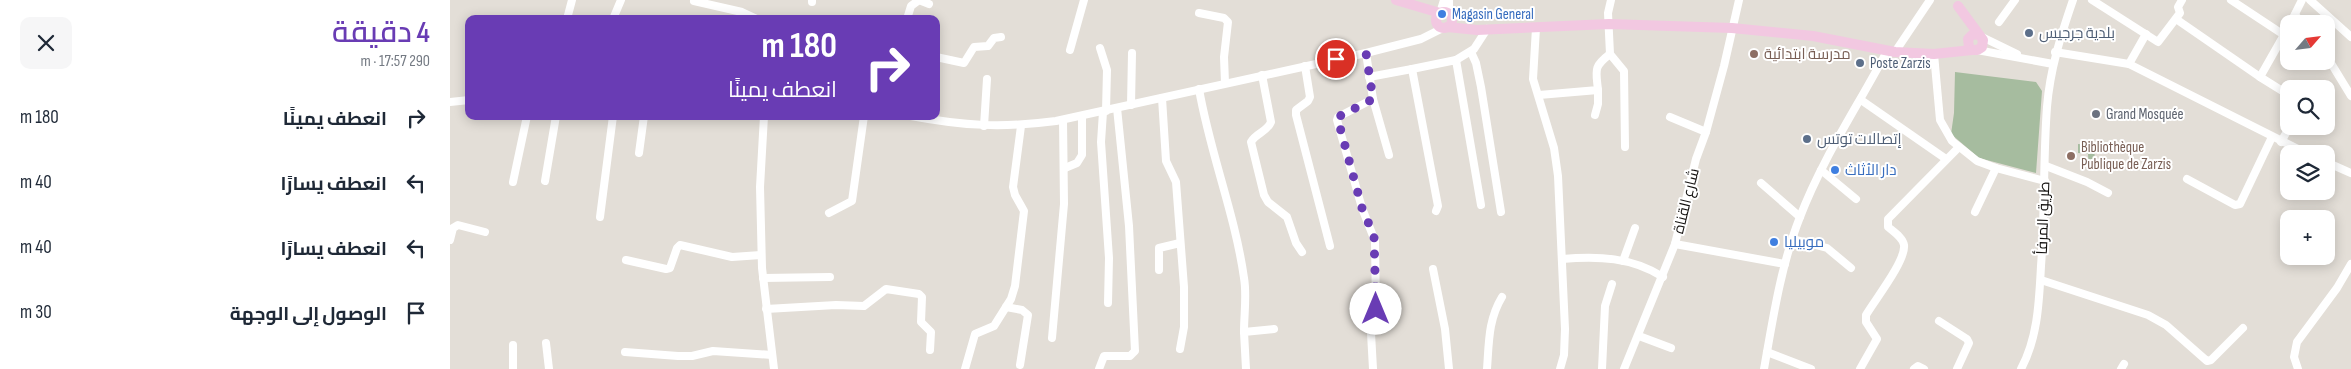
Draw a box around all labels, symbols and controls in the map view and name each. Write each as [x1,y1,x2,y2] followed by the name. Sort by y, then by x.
[1452,5,1534,24] place label: Magasin General
[1436,8,1448,20] marker: Magasin General
[332,15,430,51] text: 4 دقيقة
[2280,15,2335,70] north arrow
[2280,15,2335,265] map controls
[20,17,72,69] button: close
[2039,24,2115,43] place label: بلدية جرجيس
[761,25,837,68] text: 180 m
[2023,27,2035,39] marker: بلدية جرجيس
[855,35,920,100] icon: right
[1315,38,1357,80] pin
[1322,45,1350,73] icon: arrive
[1764,45,1851,64] place label: مدرسة ابتدائية
[1748,48,1760,60] marker: مدرسة ابتدائية
[360,52,430,71] text: 290 m · 17:57
[1870,54,1931,73] place label: Poste Zarzis
[1854,57,1866,69] marker: Poste Zarzis
[728,77,837,104] text: انعطف يمينًا
[2280,80,2335,135] button: search
[402,104,430,132] icon: right
[2106,105,2184,124] place label: Grand Mosquée
[20,106,59,129] text: 180 m
[283,108,387,131] text: انعطف يمينًا
[2090,108,2102,120] marker: Grand Mosquée
[1817,130,1902,149] place label: إتصالات توتس
[1801,133,1813,145] marker: إتصالات توتس
[2081,138,2171,174] place label: Bibliothèque Publique de Zarzis
[2280,145,2335,200] button: layers
[2065,150,2077,162] marker: Bibliothèque Publique de Zarzis
[1845,161,1897,180] place label: دار الأثاث
[1829,164,1841,176] marker: دار الأثاث
[1669,166,1705,236] street label: شارع القناة
[402,169,430,197] icon: left
[20,171,52,194] text: 40 m
[280,173,387,196] text: انعطف يسارًا
[2032,181,2054,255] street label: طريق المرفأ
[2280,210,2335,265] button: +
[1784,233,1824,252] place label: موبيليا
[402,234,430,262] icon: left
[20,236,52,259] text: 40 m
[1768,236,1780,248] marker: موبيليا
[280,238,387,261] text: انعطف يسارًا
[1349,282,1401,334] position arrow
[402,299,430,327] icon: arrive
[20,301,52,324] text: 30 m
[230,303,387,326] text: الوصول إلى الوجهة

